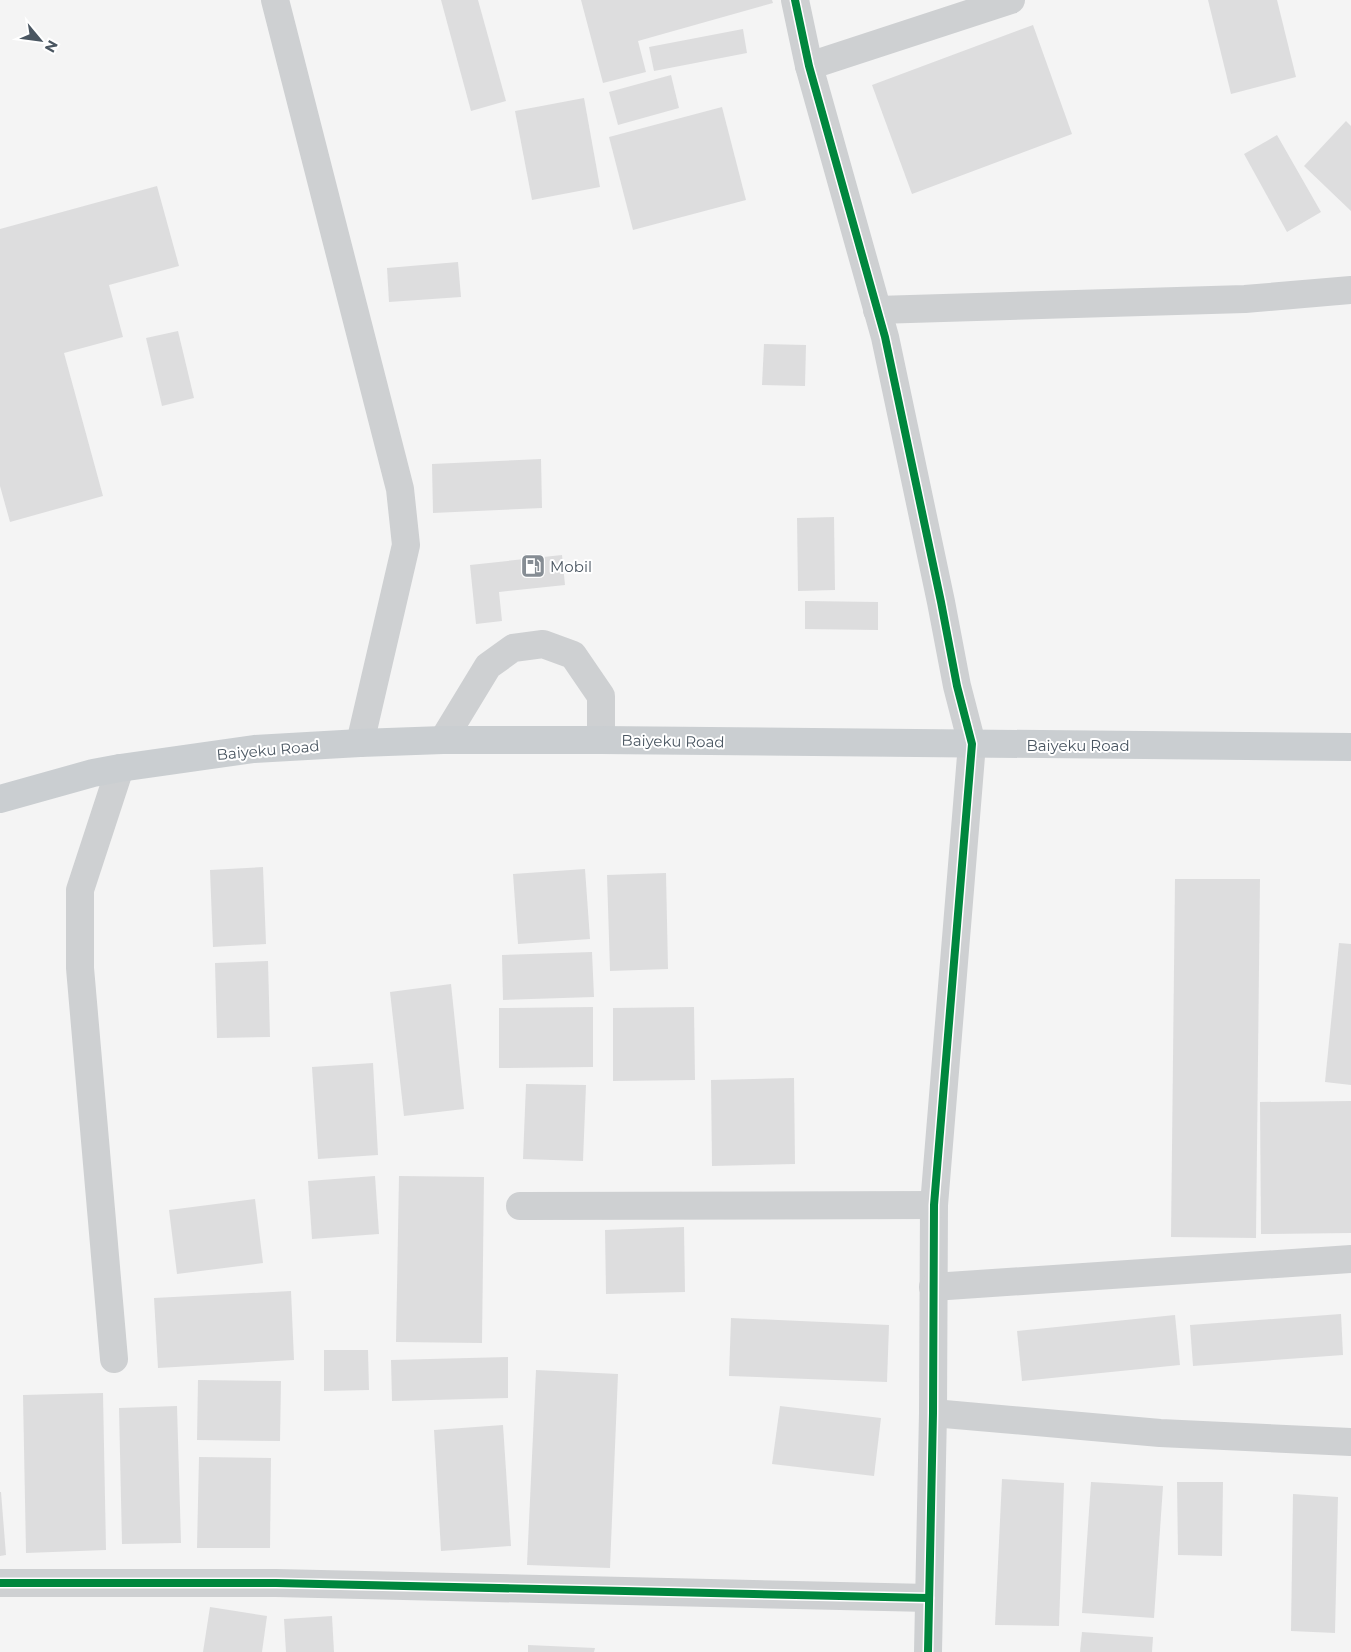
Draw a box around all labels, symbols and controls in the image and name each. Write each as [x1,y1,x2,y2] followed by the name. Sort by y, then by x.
[15,15,65,65] north arrow
[41,37,62,56] text: N
[520,553,546,579] fuel station icon: Mobil
[550,557,592,576] place label: Mobil
[621,731,725,751] street label: Baiyeku Road
[216,736,320,764] street label: Baiyeku Road
[1026,736,1130,755] street label: Baiyeku Road

